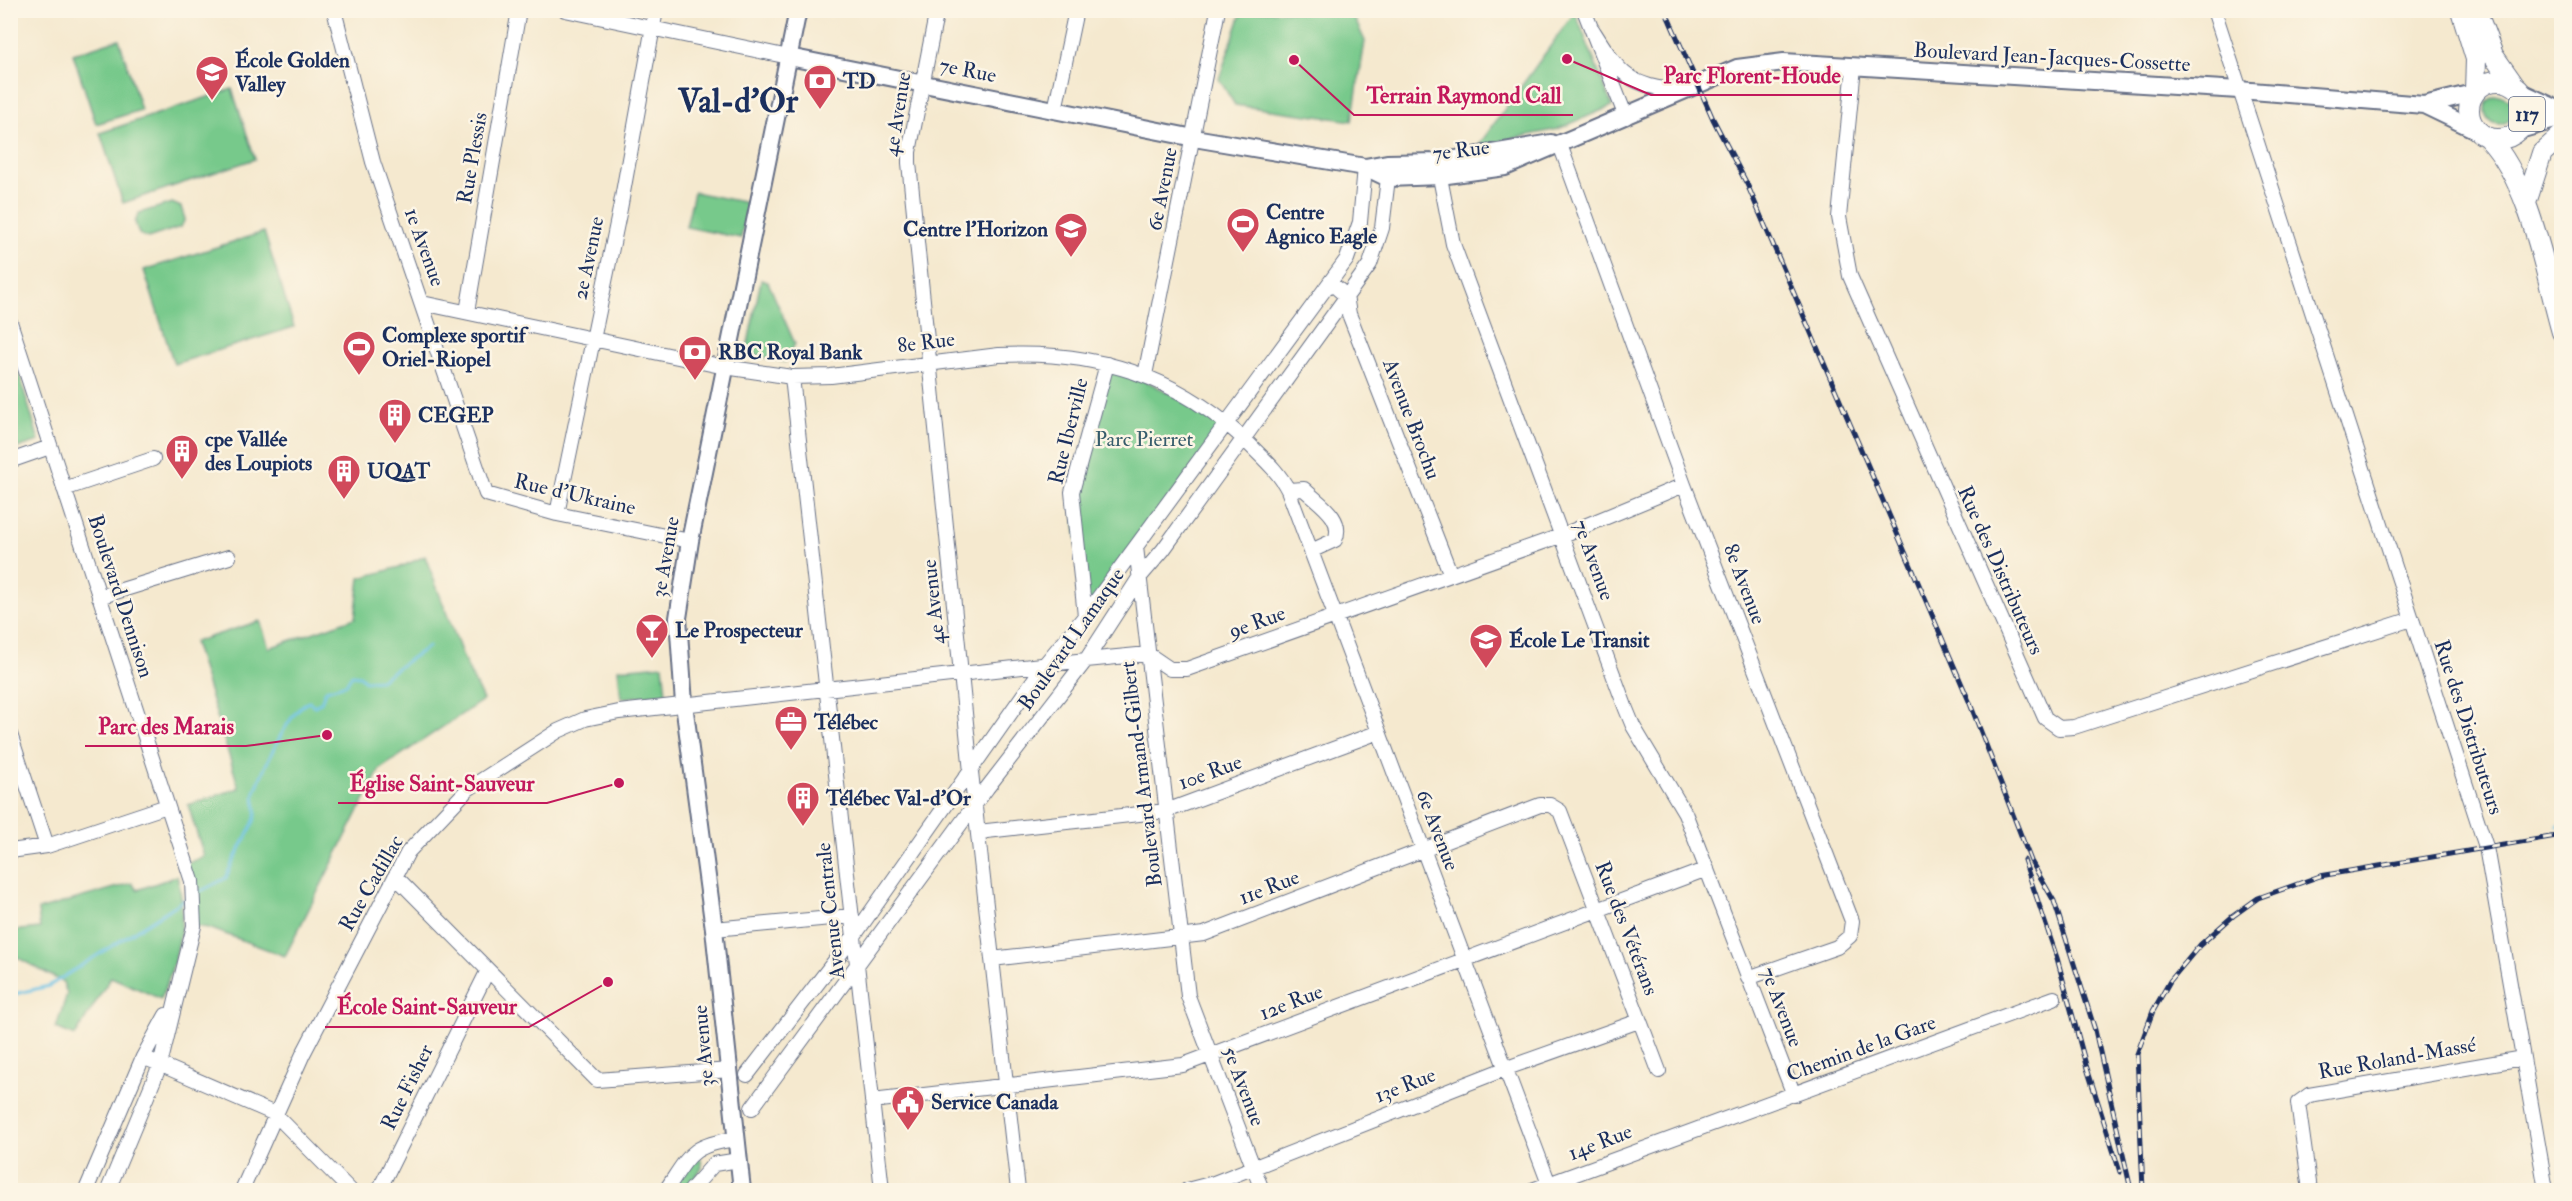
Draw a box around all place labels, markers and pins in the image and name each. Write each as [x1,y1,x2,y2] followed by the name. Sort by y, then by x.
[234,47,350,98] place label: École Golden Valley
[194,54,230,101] school or university icon: École Golden Valley
[1651,55,1852,95] callout: Parc Florent-Houde
[802,63,838,110] bank icon: TD
[842,68,876,95] place label: TD
[1354,75,1573,115] callout: Terrain Raymond Call
[1265,199,1377,250] place label: Centre Agnico Eagle
[1225,206,1261,253] sports icon: Centre Agnico Eagle
[1053,211,1089,258] school or university icon: Centre l'Horizon
[903,216,1048,243] place label: Centre l'Horizon
[382,322,529,373] place label: Complexe sportif Oriel-Riopel
[341,329,377,376] sports icon: Complexe sportif Oriel-Riopel
[677,334,713,381] bank icon: RBC Royal Bank
[718,339,863,366] place label: RBC Royal Bank
[377,397,413,444] building icon: CEGEP
[418,402,494,429] place label: CEGEP
[205,426,312,477] place label: cpe Vallée des Loupiots
[164,433,200,480] building icon: cpe Vallée des Loupiots
[326,453,362,500] building icon: UQAT
[367,458,431,485] place label: UQAT
[634,612,670,659] bar icon: Le Prospecteur
[675,617,804,644] place label: Le Prospecteur
[1468,622,1504,669] school or university icon: École Le Transit
[1509,627,1650,654] place label: École Le Transit
[773,704,809,751] office icon: Télébec
[85,706,246,746] callout: Parc des Marais
[813,709,878,736] place label: Télébec
[338,763,547,803] callout: Église Saint-Sauveur
[785,780,821,827] building icon: Télébec Val-d'Or
[825,785,972,812] place label: Télébec Val-d'Or
[325,987,529,1027] callout: École Saint-Sauveur
[890,1084,926,1131] public building icon: Service Canada
[931,1089,1059,1116] place label: Service Canada

